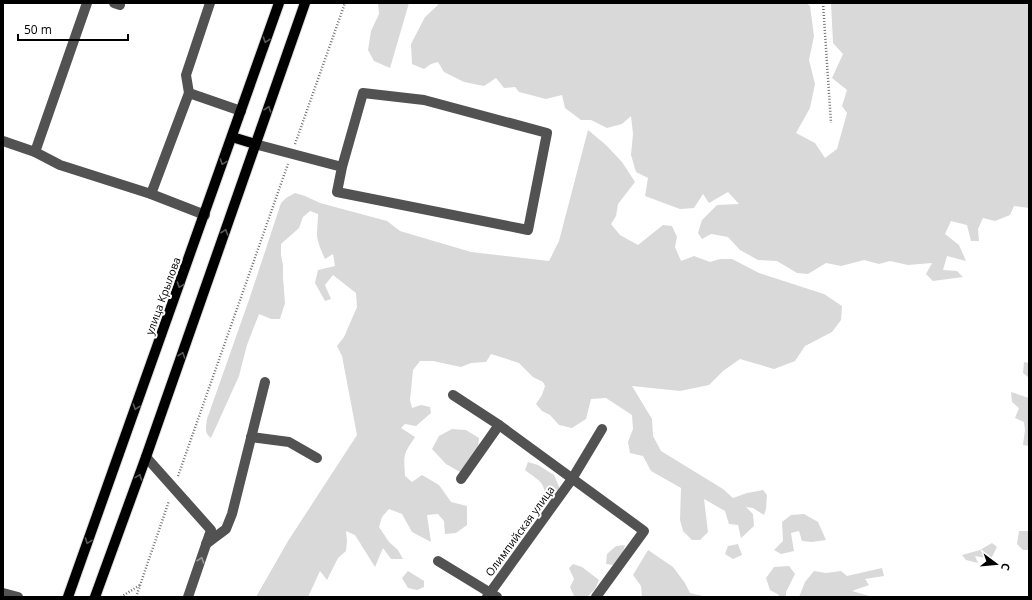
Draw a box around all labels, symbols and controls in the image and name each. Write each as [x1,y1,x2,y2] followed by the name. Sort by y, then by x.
[18,16,128,42] scale bar
[24,21,52,38] text: 50 m
[263,36,271,43] one-way arrow
[263,106,271,113] one-way arrow
[219,159,228,166] one-way arrow
[220,229,228,236] one-way arrow
[141,255,184,337] street label: улица Крылова
[176,281,184,288] one-way arrow
[177,351,185,358] one-way arrow
[132,404,141,411] one-way arrow
[134,474,142,481] one-way arrow
[482,482,558,579] street label: Олимпийская улица
[85,538,93,545] one-way arrow
[976,544,1016,584] north arrow
[196,557,205,564] one-way arrow
[998,561,1014,572] text: С

